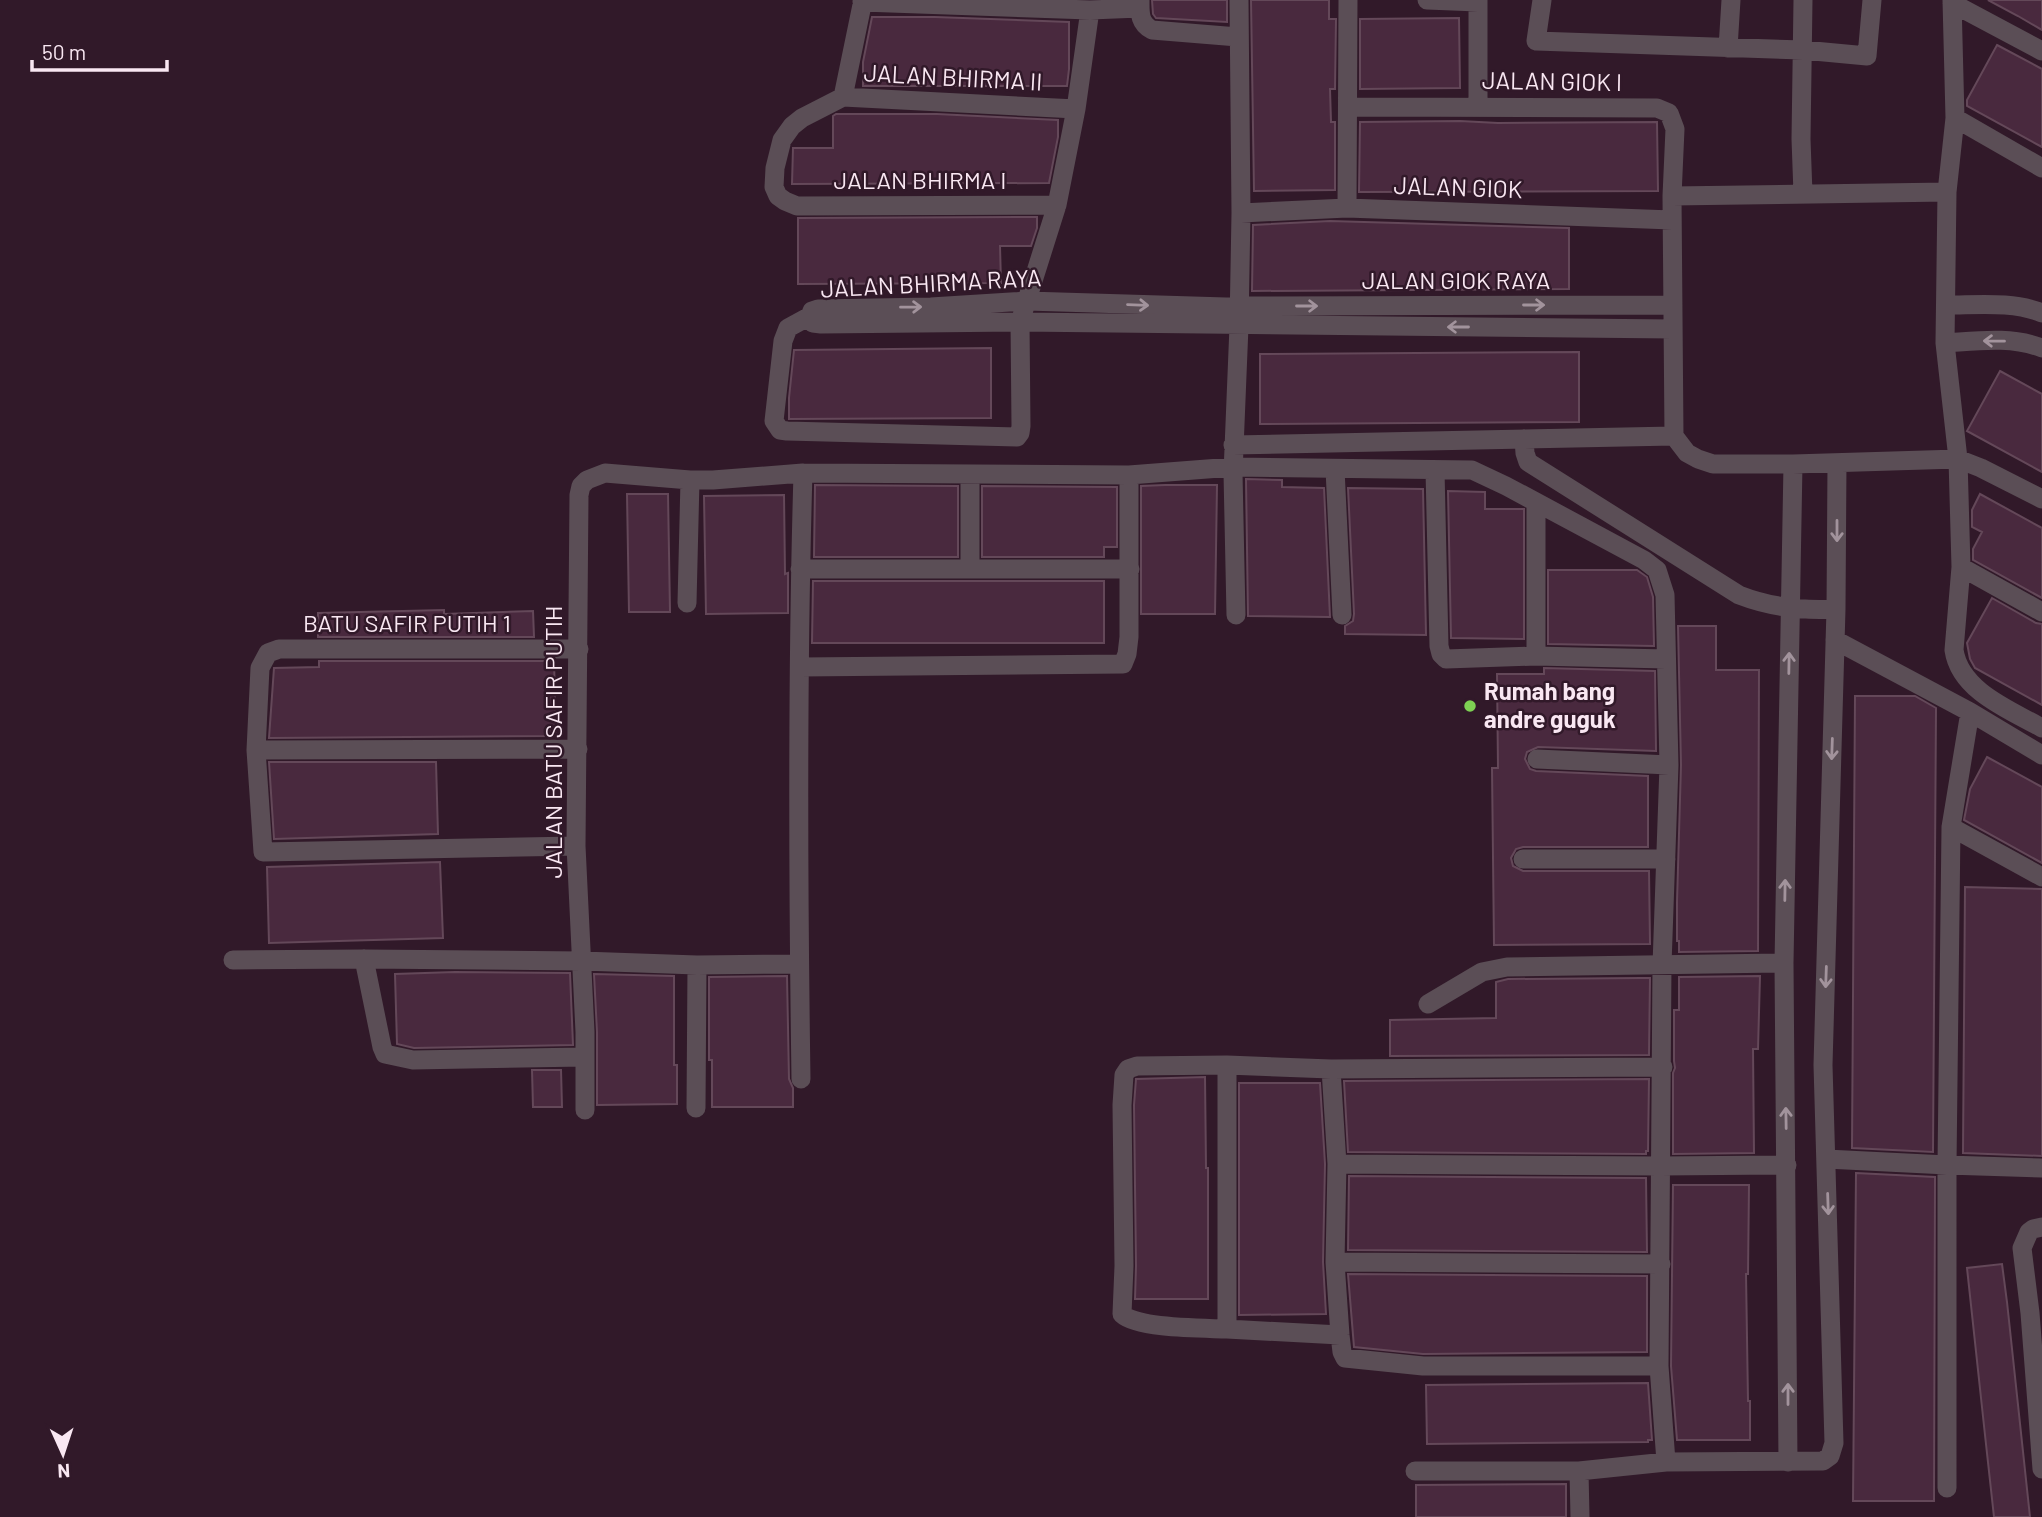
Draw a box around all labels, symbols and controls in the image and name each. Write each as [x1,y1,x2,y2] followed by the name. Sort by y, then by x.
[32,28,166,72] scale bar
[42,39,86,64] text: 50 m
[863,57,1043,96] street label: JALAN BHIRMA II
[1482,65,1622,96] street label: JALAN GIOK I
[834,165,1006,194] street label: JALAN BHIRMA I
[1393,170,1523,203] street label: JALAN GIOK
[820,262,1042,303] street label: JALAN BHIRMA RAYA
[1362,265,1550,294] street label: JALAN GIOK RAYA
[1126,298,1149,311] one-way arrow
[1522,298,1545,312] one-way arrow
[1295,299,1318,313] one-way arrow
[899,300,922,314] one-way arrow
[1447,320,1470,334] one-way arrow
[1983,334,2006,347] one-way arrow
[1830,519,1844,542] one-way arrow
[538,605,567,879] street label: JALAN BATU SAFIR PUTIH
[303,608,511,637] street label: BATU SAFIR PUTIH 1
[1782,651,1796,674] one-way arrow
[1484,676,1616,733] place label: Rumah bang andre guguk
[1462,698,1478,714] marker: Rumah bang andre guguk
[1826,738,1839,761] one-way arrow
[1778,879,1792,902] one-way arrow
[1819,965,1833,988] one-way arrow
[1779,1106,1793,1129] one-way arrow
[1821,1193,1834,1216] one-way arrow
[1781,1383,1795,1406] one-way arrow
[28,1419,98,1489] north arrow
[57,1460,71,1483] text: N

